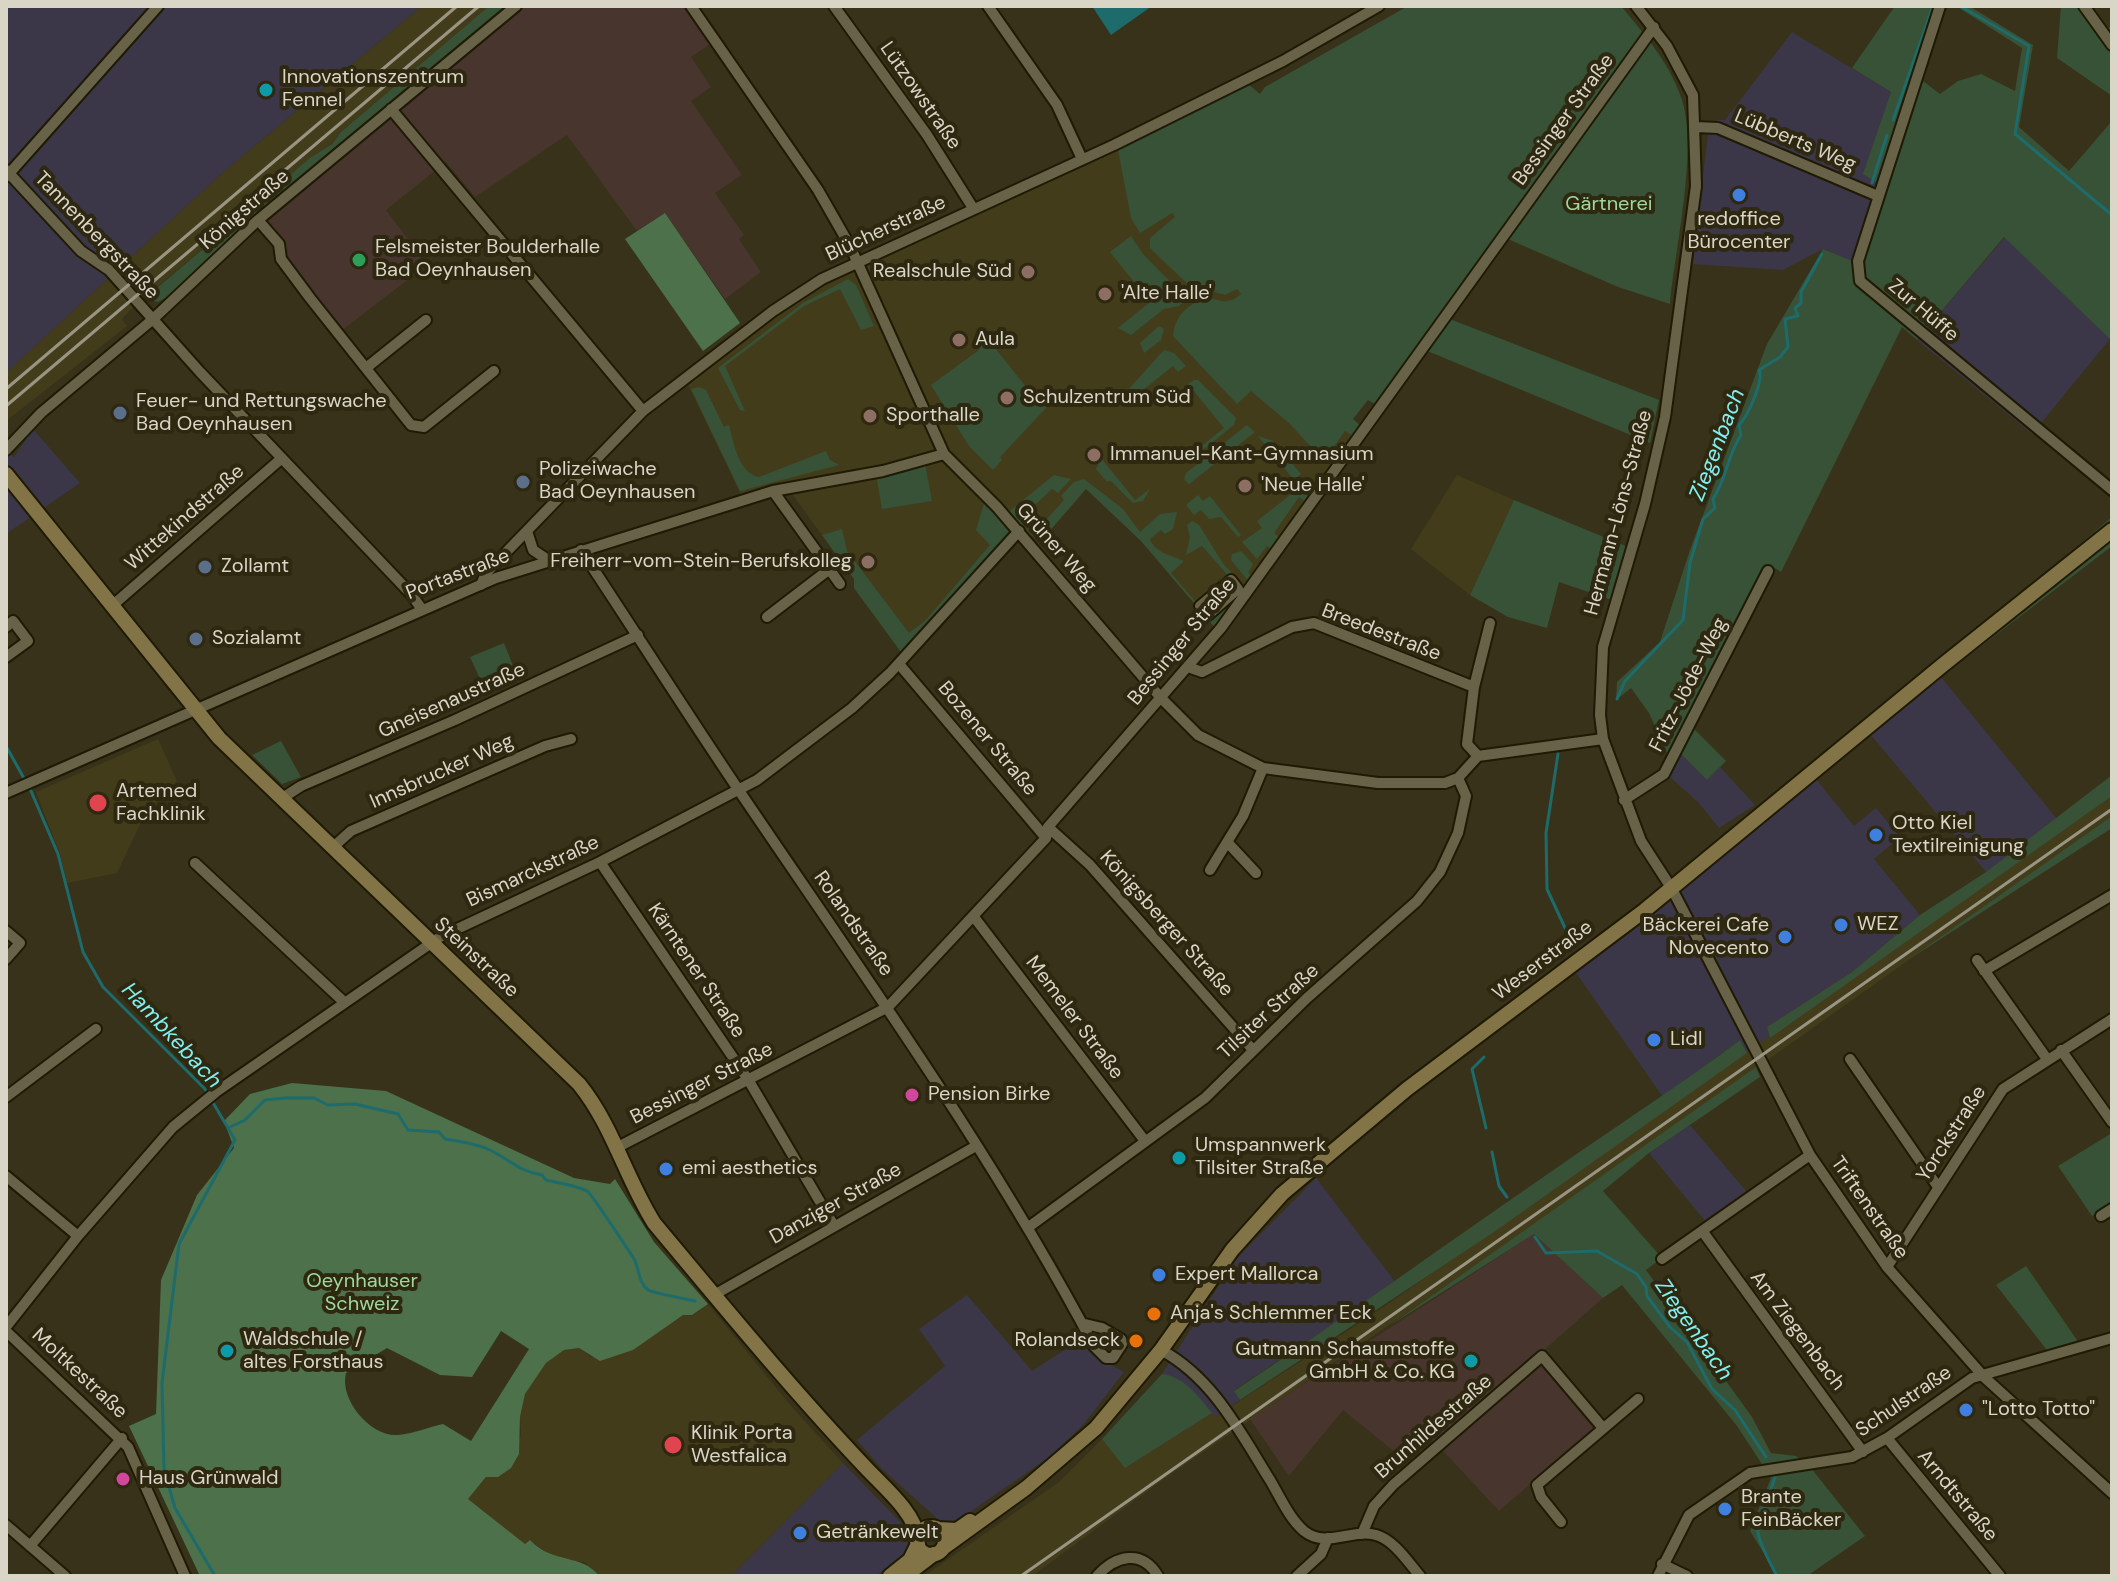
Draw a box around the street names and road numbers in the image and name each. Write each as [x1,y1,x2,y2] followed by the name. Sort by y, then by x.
[874,38,966,154] street label: Lützowstraße
[1508,50,1620,190] street label: Bessinger Straße
[1731,105,1859,177] street label: Lübberts Weg
[195,165,295,255] street label: Königstraße
[29,167,163,305] street label: Tannenbergstraße
[822,191,950,267] street label: Blücherstraße
[1883,275,1963,347] street label: Zur Hüffe
[1580,408,1658,618] street label: Hermann-Löns-Straße
[121,460,249,576] street label: Wittekindstraße
[1011,498,1101,598] street label: Grüner Weg
[403,544,513,606] street label: Portastraße
[1123,574,1241,710] street label: Bessinger Straße
[1318,599,1444,667] street label: Breedestraße
[1645,614,1733,756] street label: Fritz-Jöde-Weg
[375,658,529,744] street label: Gneisenaustraße
[932,677,1042,801] street label: Bozener Straße
[366,730,518,814] street label: Innsbrucker Weg
[463,831,603,913] street label: Bismarckstraße
[1094,846,1238,1002] street label: Königsberger Straße
[808,867,898,981] street label: Rolandstraße
[642,899,750,1043] street label: Kärntener Straße
[429,913,523,1003] street label: Steinstraße
[1488,916,1598,1006] street label: Weserstraße
[1020,952,1128,1084] street label: Memeler Straße
[1214,959,1324,1065] street label: Tilsiter Straße
[627,1038,777,1130] street label: Bessinger Straße
[1912,1081,1992,1187] street label: Yorckstraße
[1825,1152,1913,1264] street label: Triftenstraße
[766,1158,906,1250] street label: Danziger Straße
[1744,1267,1850,1395] street label: Am Ziegenbach
[26,1324,132,1424] street label: Moltkestraße
[1851,1361,1957,1443] street label: Schulstraße
[1371,1370,1497,1484] street label: Brunhildestraße
[1912,1445,2002,1547] street label: Arndtstraße

